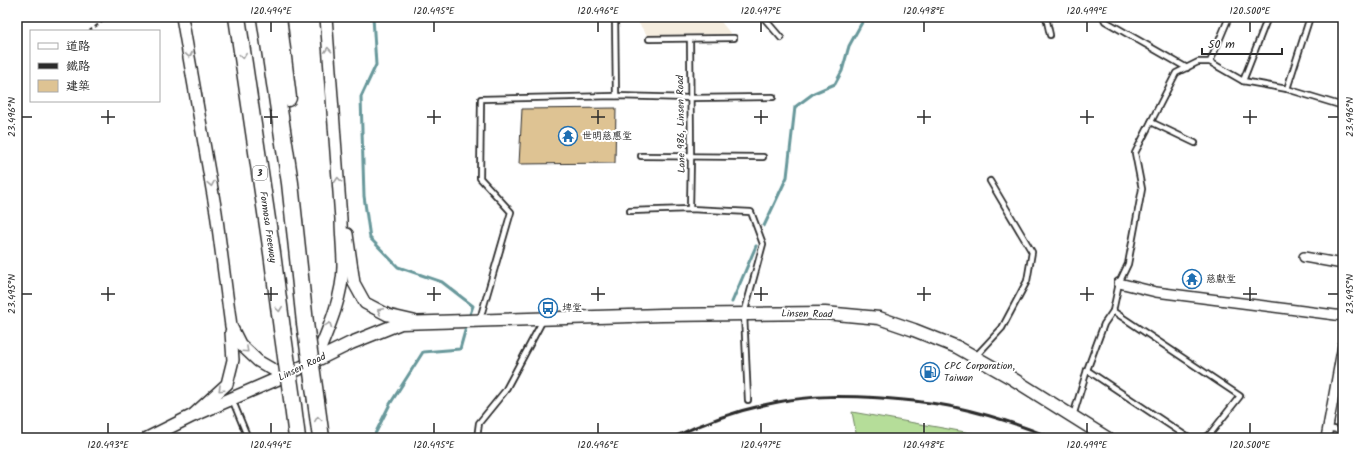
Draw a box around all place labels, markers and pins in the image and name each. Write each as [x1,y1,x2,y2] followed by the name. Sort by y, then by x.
[557,125,579,147] temple icon: 世明慈惠堂
[582,128,632,144] place label: 世明慈惠堂
[1181,268,1203,290] temple icon: 慈獻堂
[1206,271,1236,287] place label: 慈獻堂
[537,297,559,319] bus stop icon: 埤堂
[562,300,582,316] place label: 埤堂
[944,358,1015,386] place label: CPC Corporation, Taiwan
[919,361,941,383] fuel station icon: CPC Corporation, Taiwan

